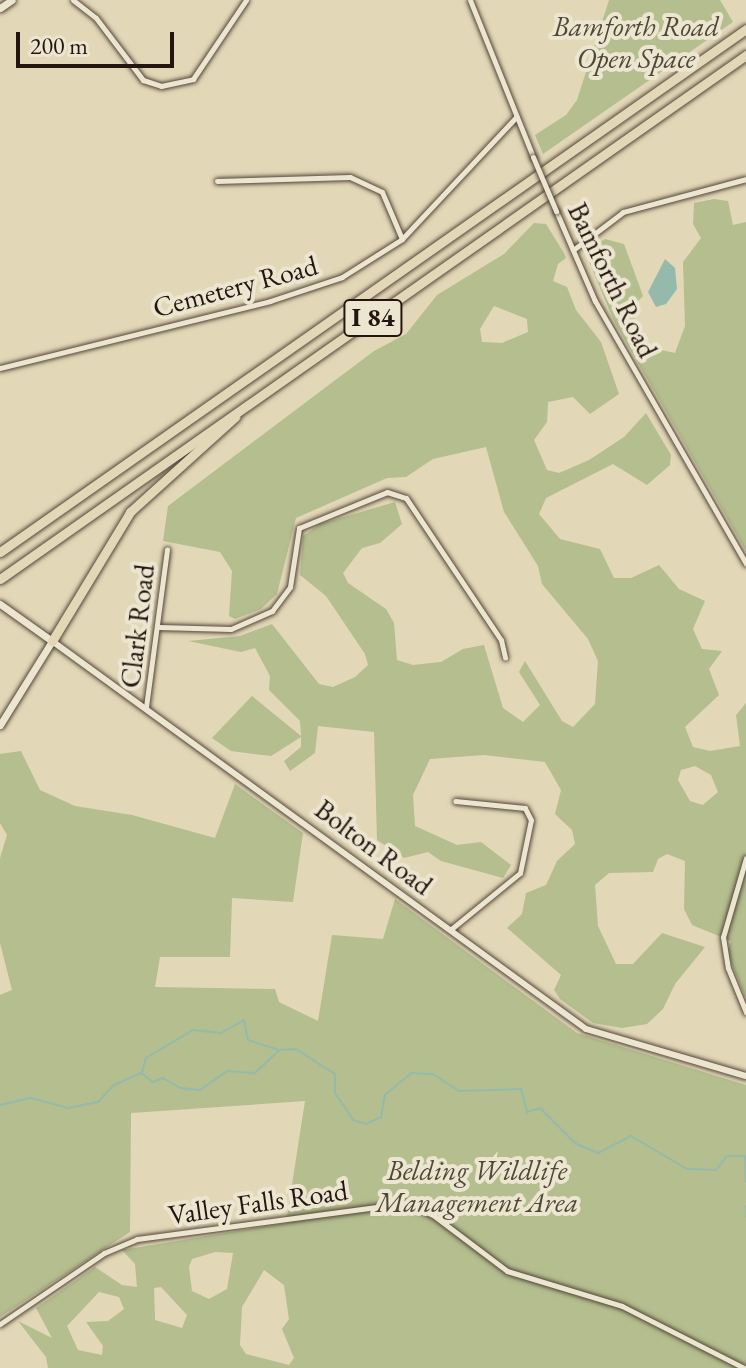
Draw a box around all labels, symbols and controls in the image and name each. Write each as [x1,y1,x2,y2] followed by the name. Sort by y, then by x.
[553,9,719,75] park label: Bamforth Road Open Space
[20,16,178,66] scale bar
[30,30,88,61] text: 200 m
[561,197,665,363] street label: Bamforth Road
[149,248,321,324] street label: Cemetery Road
[343,296,403,340] road number: I 84
[113,562,161,690] street label: Clark Road
[309,792,439,902] street label: Bolton Road
[376,1153,578,1219] park label: Belding Wildlife Management Area
[166,1173,350,1231] street label: Valley Falls Road

